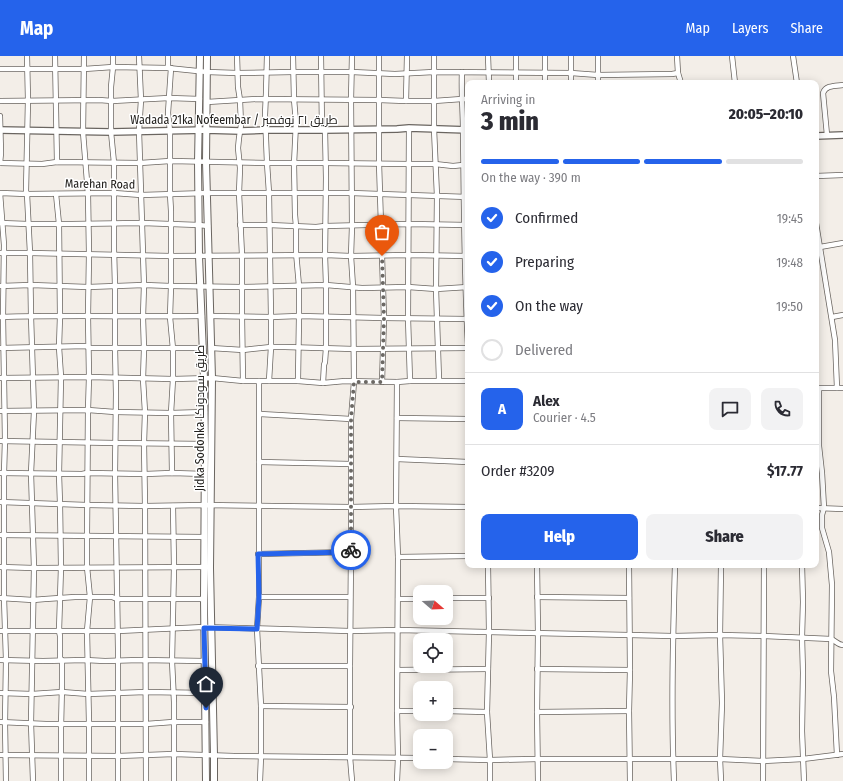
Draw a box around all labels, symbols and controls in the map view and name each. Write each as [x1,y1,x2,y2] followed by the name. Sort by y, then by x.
[20,17,53,40] text: Map
[686,20,710,37] text: Map
[732,20,768,37] text: Layers
[790,20,823,37] text: Share
[481,92,535,107] text: Arriving in
[729,105,803,123] text: 20:05–20:10
[481,106,539,137] text: 3 min
[130,113,338,127] street label: Wadada 21ka Nofeembar / طريق ٢١ نوفمبر
[481,170,581,185] text: On the way · 390 m
[65,176,135,192] street label: Marehan Road
[481,207,503,229] icon: check
[515,209,578,227] text: Confirmed
[777,211,803,226] text: 19:45
[365,215,399,256] pin
[371,221,393,243] icon: bag
[481,251,503,273] icon: check
[515,253,574,271] text: Preparing
[776,255,803,270] text: 19:48
[481,295,503,317] icon: check
[515,297,583,315] text: On the way
[776,299,803,314] text: 19:50
[515,341,573,359] text: Delivered
[193,345,207,491] street label: Jidka Sodonka طريق سودونكا
[709,388,751,430] button: chat
[761,388,803,430] button: phone
[533,392,560,410] text: Alex
[498,400,506,418] text: A
[533,410,596,425] text: Courier · 4.5
[481,462,555,480] text: Order #3209
[767,462,803,480] text: $17.77
[481,514,638,560] button: Help
[646,514,803,560] button: Share
[331,530,371,570] courier
[340,539,362,561] icon: bike
[413,585,453,625] north arrow
[413,585,453,769] map controls
[413,633,453,673] button: locate
[189,667,223,708] pin
[195,673,217,695] icon: home
[413,681,453,721] button: +
[413,729,453,769] button: −

